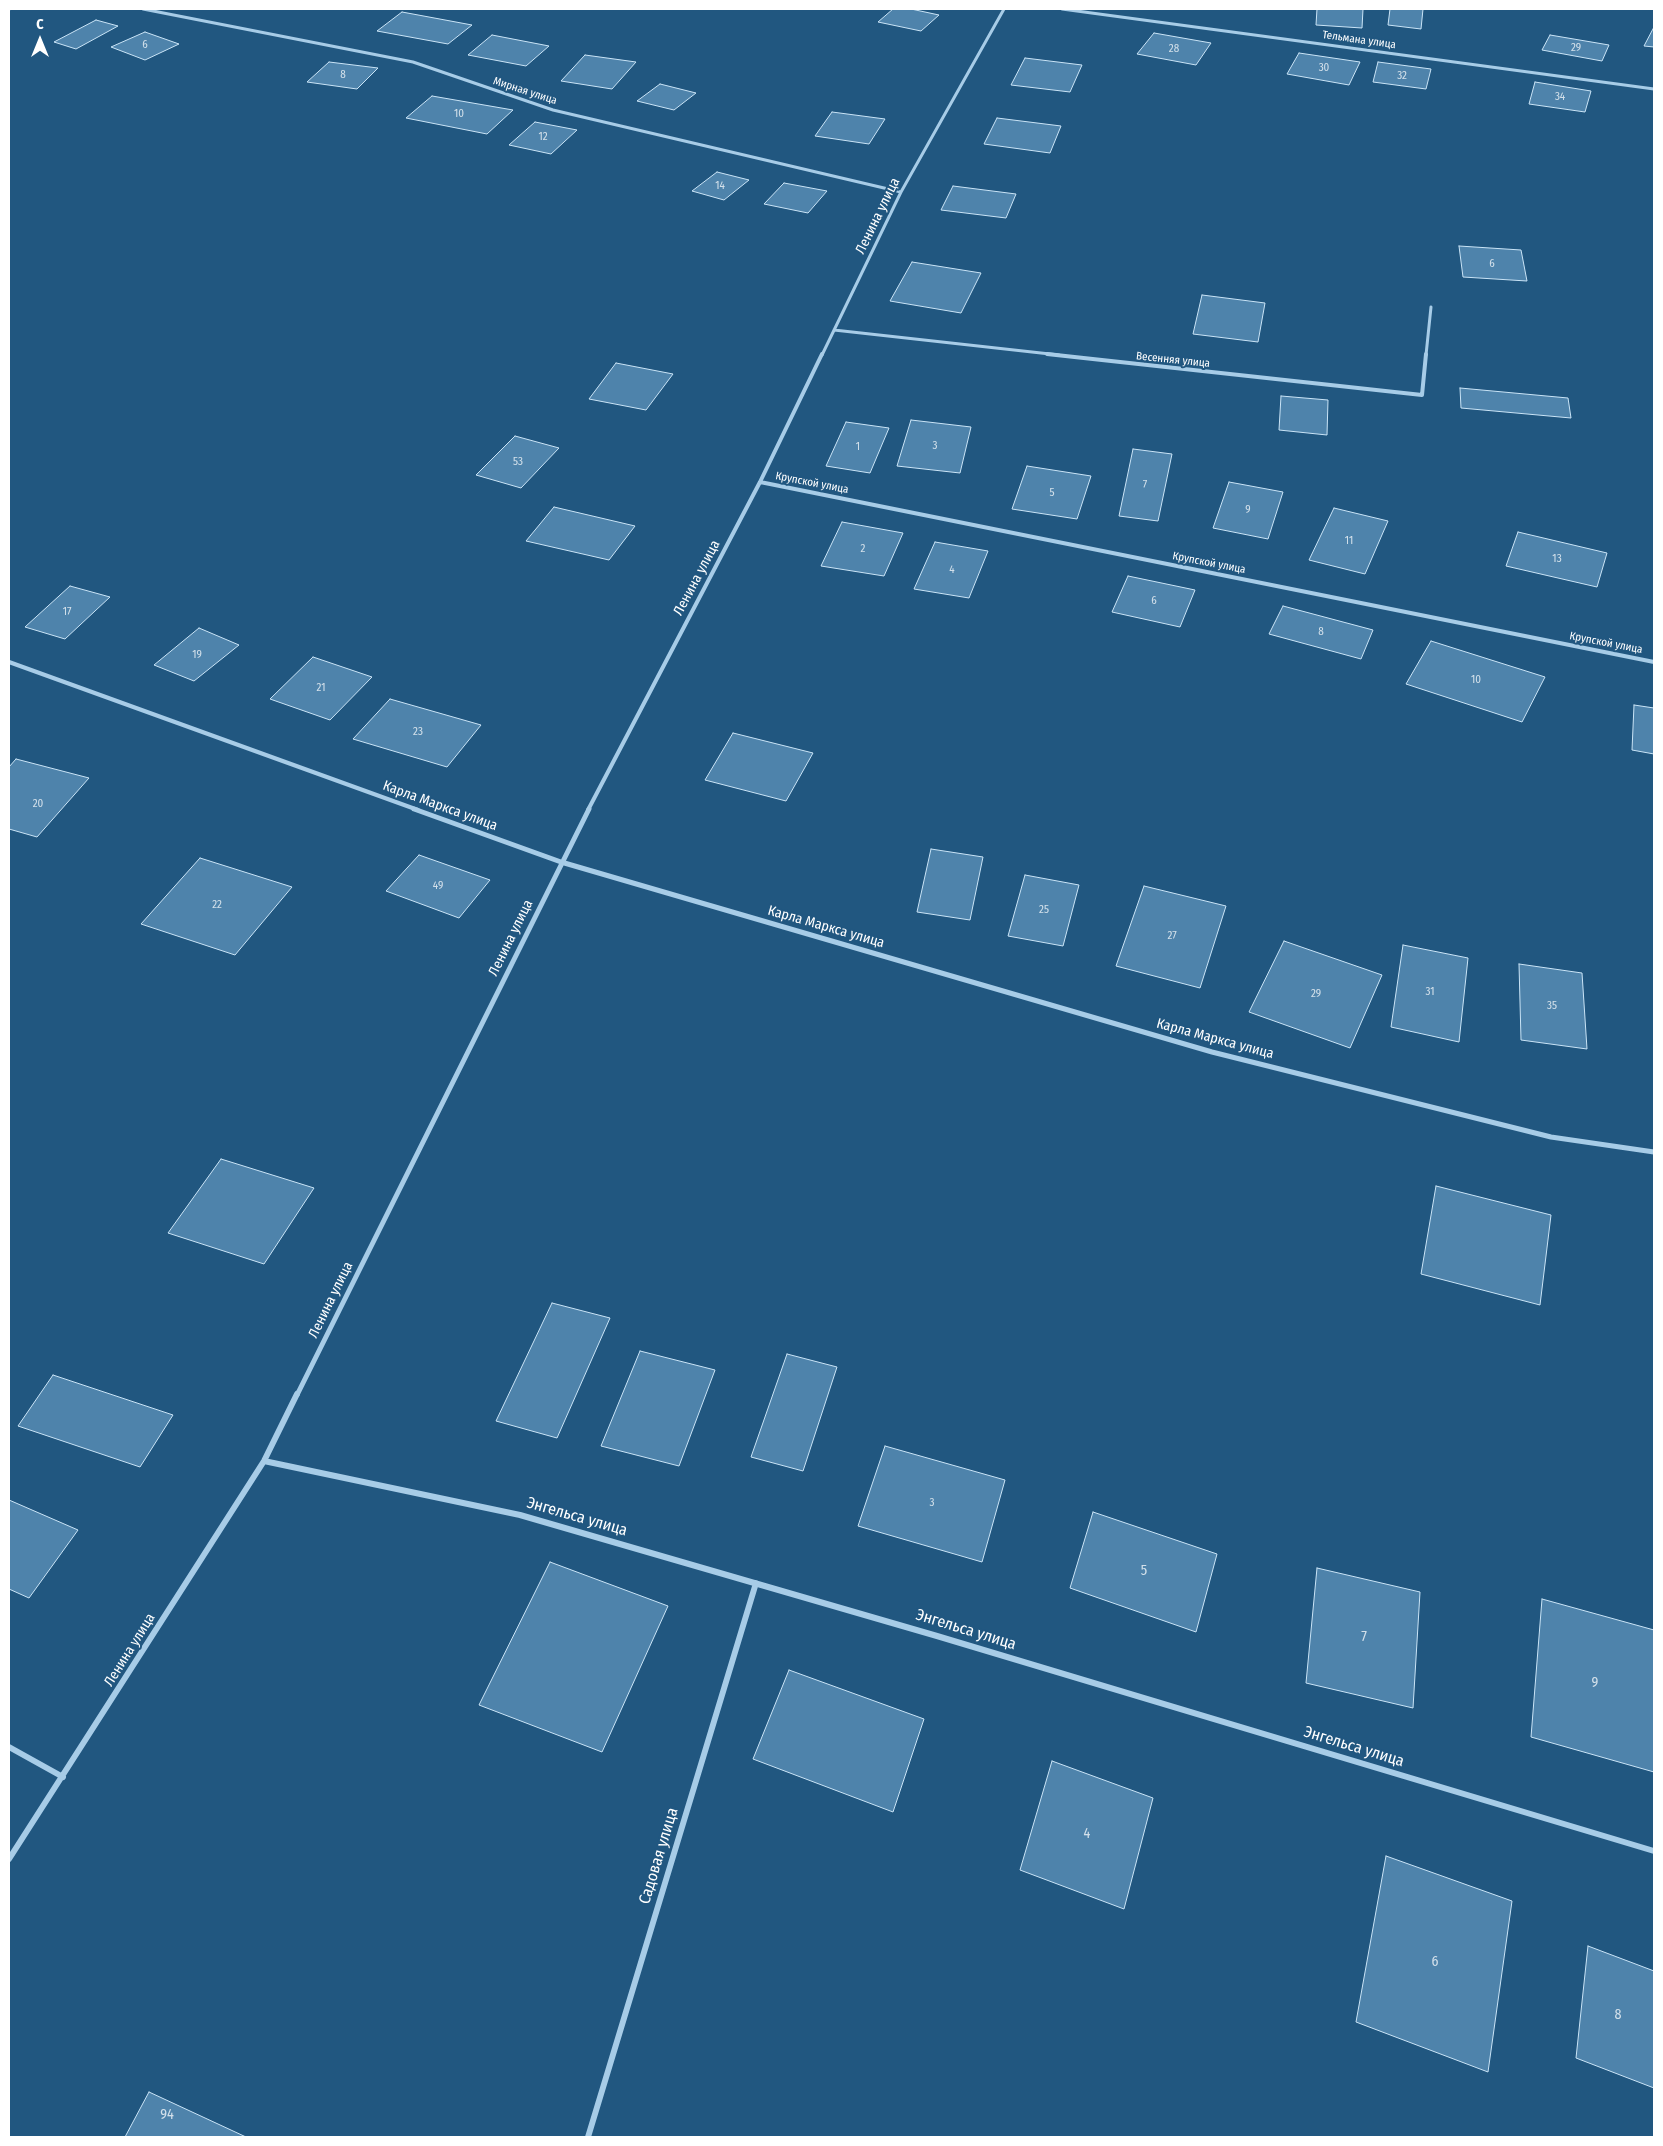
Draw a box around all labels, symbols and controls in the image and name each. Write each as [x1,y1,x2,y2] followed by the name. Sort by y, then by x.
[15,15,65,65] north arrow
[36,16,44,33] text: С
[1321,28,1397,52] street label: Тельмана улица
[142,38,148,52] house number: 6
[1571,41,1581,55] house number: 29
[1169,42,1179,56] house number: 28
[1319,61,1329,75] house number: 30
[340,68,346,82] house number: 8
[1397,69,1407,83] house number: 32
[491,74,559,108] street label: Мирная улица
[1555,90,1565,104] house number: 34
[454,107,464,121] house number: 10
[538,130,548,144] house number: 12
[852,175,904,257] street label: Ленина улица
[715,179,725,193] house number: 14
[1489,257,1495,271] house number: 6
[1135,350,1211,370] street label: Весенняя улица
[933,439,937,453] house number: 3
[856,440,860,454] house number: 1
[513,455,523,469] house number: 53
[774,469,850,497] street label: Крупской улица
[1143,478,1147,492] house number: 7
[1049,486,1055,500] house number: 5
[1245,503,1251,517] house number: 9
[1345,534,1353,548] house number: 11
[670,537,724,619] street label: Ленина улица
[861,542,865,556] house number: 2
[1171,549,1247,577] street label: Крупской улица
[1552,552,1562,566] house number: 13
[949,563,955,577] house number: 4
[1151,594,1157,608] house number: 6
[63,605,71,619] house number: 17
[1318,625,1324,639] house number: 8
[1568,629,1644,657] street label: Крупской улица
[192,648,202,662] house number: 19
[1471,673,1481,687] house number: 10
[317,681,325,695] house number: 21
[413,725,423,739] house number: 23
[380,777,500,835] street label: Карла Маркса улица
[33,797,43,811] house number: 20
[433,879,443,893] house number: 49
[485,897,537,979] street label: Ленина улица
[212,898,222,912] house number: 22
[766,902,886,952] street label: Карла Маркса улица
[1039,903,1049,917] house number: 25
[1167,929,1177,943] house number: 27
[1426,985,1434,999] house number: 31
[1311,987,1321,1001] house number: 29
[1547,999,1557,1013] house number: 35
[1155,1015,1275,1063] street label: Карла Маркса улица
[305,1259,357,1341] street label: Ленина улица
[524,1493,630,1541] street label: Энгельса улица
[930,1496,934,1510] house number: 3
[1141,1563,1147,1579] house number: 5
[914,1606,1018,1654] street label: Энгельса улица
[101,1610,159,1690] street label: Ленина улица
[1361,1629,1367,1645] house number: 7
[1592,1675,1598,1691] house number: 9
[1302,1723,1406,1771] street label: Энгельса улица
[635,1805,683,1907] street label: Садовая улица
[1084,1826,1090,1842] house number: 4
[1432,1954,1438,1970] house number: 6
[1615,2007,1621,2023] house number: 8
[160,2107,174,2123] house number: 94

